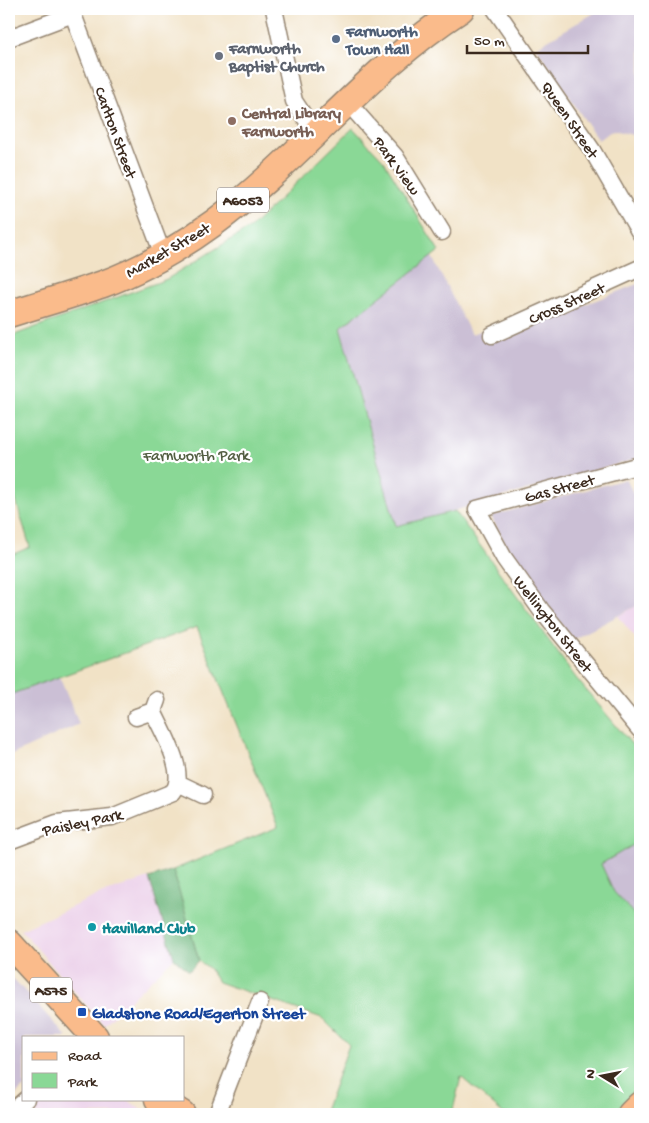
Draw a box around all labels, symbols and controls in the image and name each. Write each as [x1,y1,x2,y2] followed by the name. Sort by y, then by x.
[467,22,588,54] scale bar
[344,24,418,61] place label: Farnworth Town Hall
[330,33,342,45] marker: Farnworth Town Hall
[474,33,505,51] text: 50 m
[228,41,325,78] place label: Farnworth Baptist Church
[213,50,225,62] marker: Farnworth Baptist Church
[535,79,602,164] street label: Queen Street
[88,85,139,183] street label: Carlton Street
[241,106,341,143] place label: Central Library Farnworth
[226,115,238,127] marker: Central Library Farnworth
[367,133,423,200] street label: Park View
[217,188,269,212] road number: A6053
[123,220,215,284] street label: Market Street
[527,279,610,330] street label: Cross Street
[142,448,251,467] park label: Farnworth Park
[523,472,598,509] street label: Gas Street
[507,573,596,679] street label: Wellington Street
[40,806,126,842] street label: Paisley Park
[86,921,98,933] marker: Havilland Club
[102,921,196,940] place label: Havilland Club
[30,978,72,1002] road number: A575
[76,1006,88,1018] marker: Gladstone Road/Egerton Street
[92,1006,306,1025] place label: Gladstone Road/Egerton Street
[22,1036,185,1100] legend
[68,1048,102,1066] text: Road
[576,1050,626,1100] north arrow
[582,1068,601,1080] text: N
[67,1074,98,1092] text: Park

